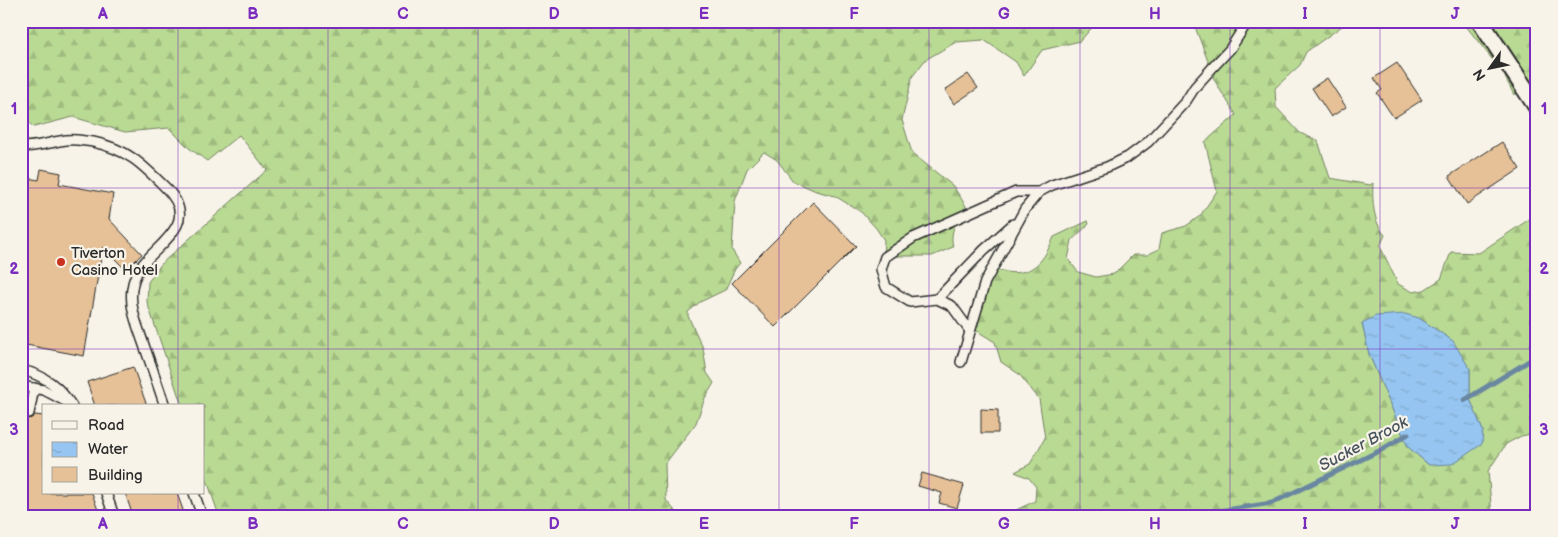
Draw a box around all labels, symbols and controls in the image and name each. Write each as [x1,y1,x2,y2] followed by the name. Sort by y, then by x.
[97,5,108,24] text: A
[247,5,259,24] text: B
[397,5,409,24] text: C
[548,5,560,24] text: D
[699,5,709,24] text: E
[849,5,859,24] text: F
[998,5,1010,24] text: G
[1149,5,1161,24] text: H
[1302,5,1308,24] text: I
[1451,5,1460,24] text: J
[1466,42,1516,92] north arrow
[1470,66,1490,84] text: N
[11,100,17,119] text: 1
[1541,100,1547,119] text: 1
[71,244,158,280] place label: Tiverton Casino Hotel
[55,256,67,268] marker: Tiverton Casino Hotel
[9,260,19,279] text: 2
[1539,260,1549,279] text: 2
[42,404,205,494] legend
[1316,412,1412,476] water label: Sucker Brook
[88,416,124,435] text: Road
[9,421,19,440] text: 3
[1539,421,1549,440] text: 3
[88,440,128,459] text: Water
[88,466,143,485] text: Building
[97,515,108,534] text: A
[247,515,259,534] text: B
[397,515,409,534] text: C
[548,515,560,534] text: D
[699,515,709,534] text: E
[849,515,859,534] text: F
[998,515,1010,534] text: G
[1149,515,1161,534] text: H
[1302,515,1308,534] text: I
[1451,515,1460,534] text: J

